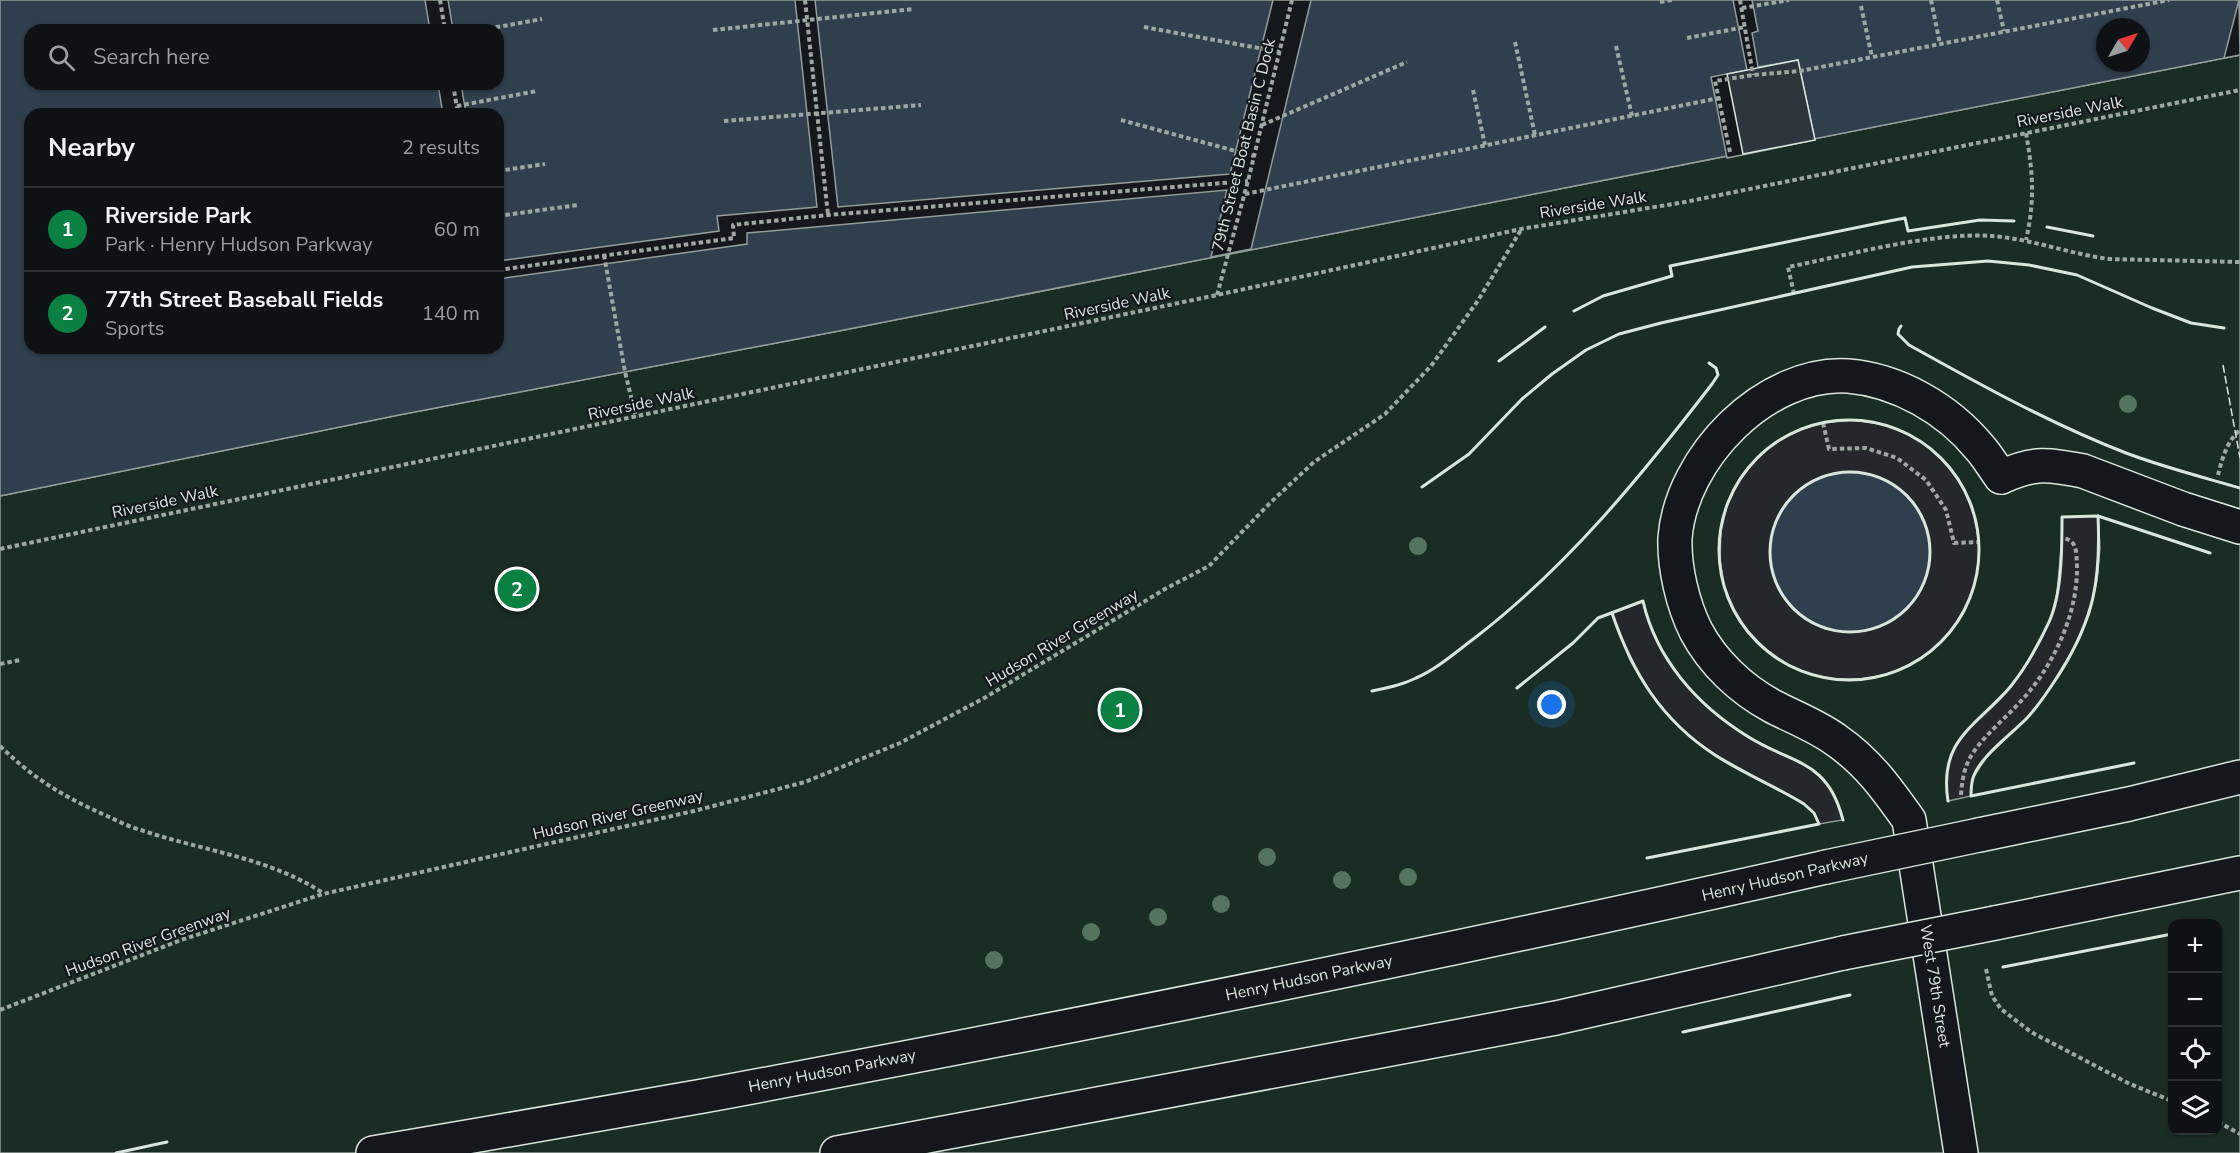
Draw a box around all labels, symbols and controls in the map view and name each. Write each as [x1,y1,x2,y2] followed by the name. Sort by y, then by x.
[2096,18,2150,72] north arrow
[24,24,504,90] search box
[1207,35,1281,254] street label: 79th Street Boat Basin C Dock
[45,41,78,74] icon: search
[93,42,210,72] text: Search here
[2015,91,2126,133] street label: Riverside Walk
[48,130,135,165] text: Nearby
[402,134,480,161] text: 2 results
[1538,186,1649,224] street label: Riverside Walk
[105,201,251,231] text: Riverside Park
[62,216,74,243] text: 1
[434,216,480,243] text: 60 m
[105,231,373,258] text: Park · Henry Hudson Parkway
[1062,282,1173,326] street label: Riverside Walk
[105,285,383,315] text: 77th Street Baseball Fields
[62,300,74,327] text: 2
[422,300,480,327] text: 140 m
[105,315,164,342] text: Sports
[586,382,697,426] street label: Riverside Walk
[110,480,221,524] street label: Riverside Walk
[498,566,536,612] pin: 2
[982,583,1143,692] street label: Hudson River Greenway
[1100,688,1140,732] pin: 1
[1537,690,1566,719] your location
[531,784,706,845] street label: Hudson River Greenway
[1700,847,1871,907] street label: Henry Hudson Parkway
[62,902,234,982] street label: Hudson River Greenway
[2168,919,2222,1135] map controls
[2168,919,2222,973] button: +
[1914,923,1956,1049] street label: West 79th Street
[1223,949,1395,1006] street label: Henry Hudson Parkway
[2168,973,2222,1027] button: −
[2168,1027,2222,1081] button: locate
[746,1044,918,1098] street label: Henry Hudson Parkway
[2168,1081,2222,1135] button: layers

